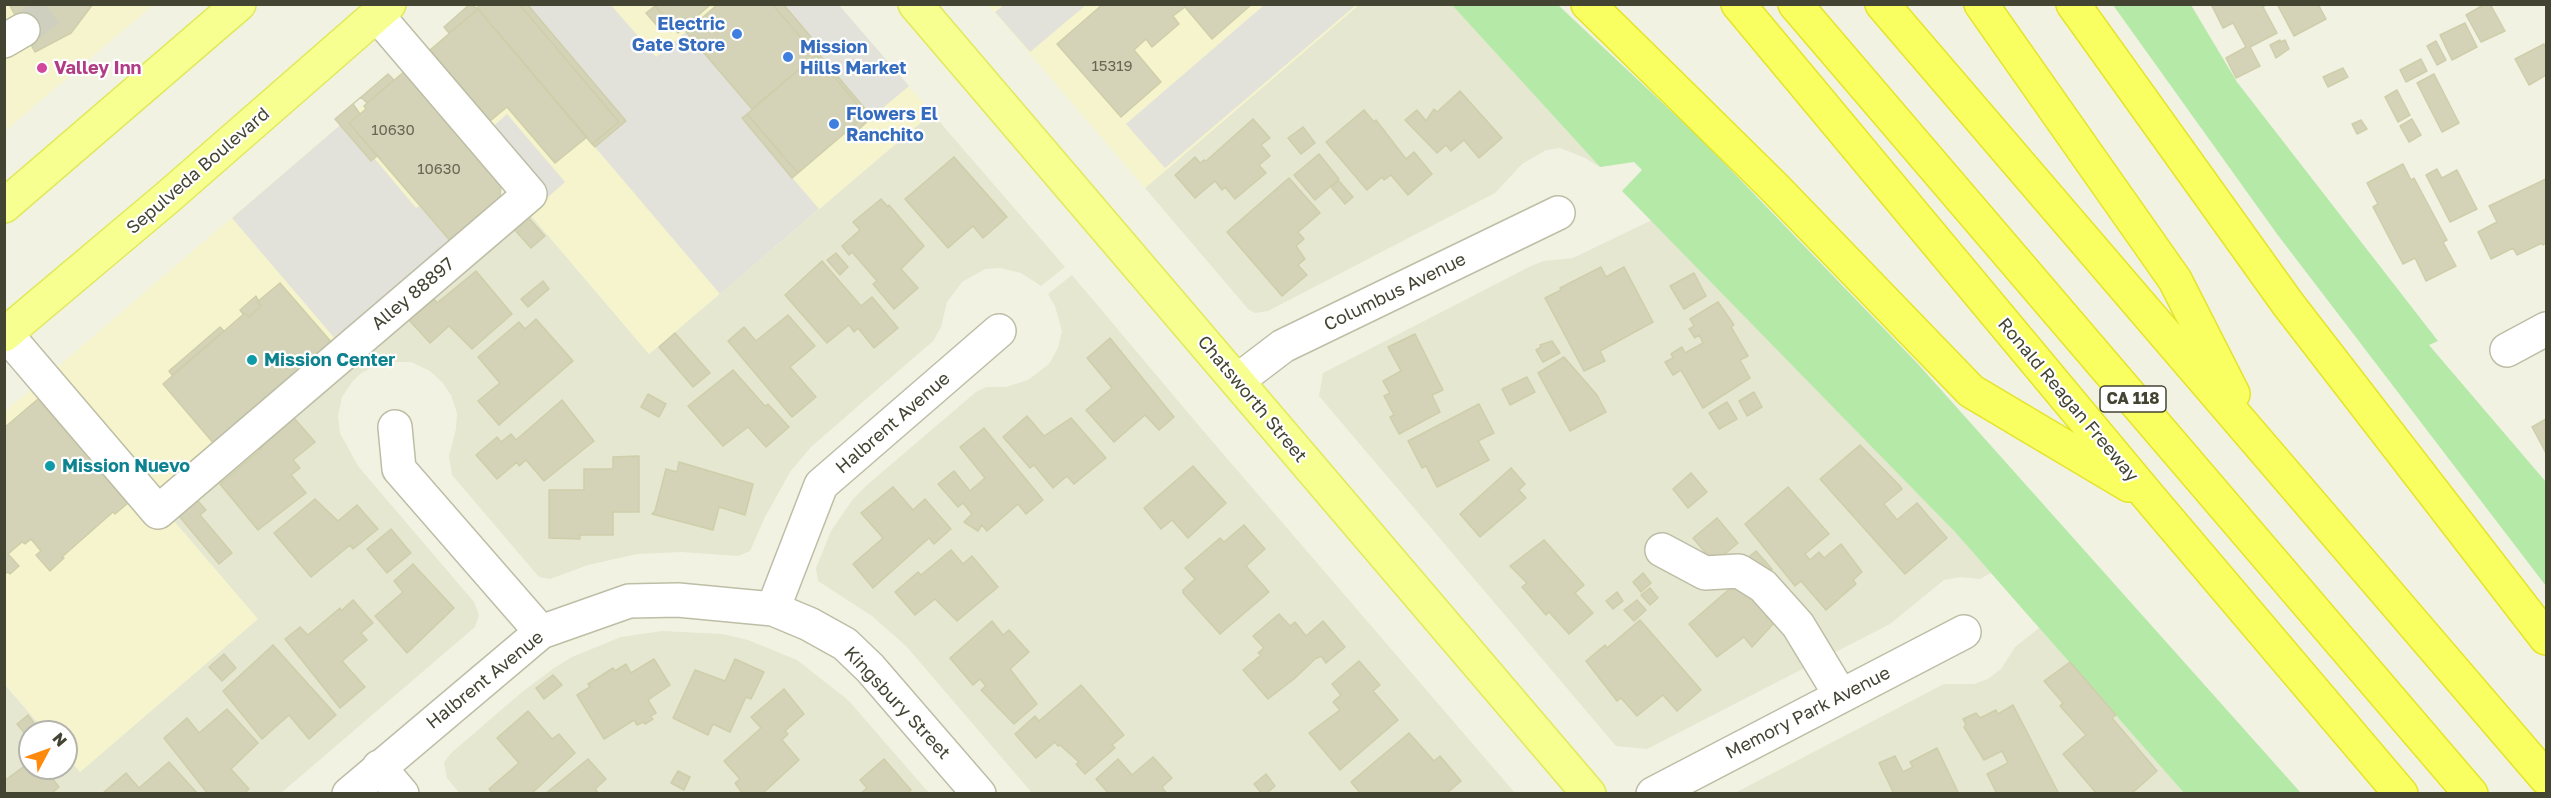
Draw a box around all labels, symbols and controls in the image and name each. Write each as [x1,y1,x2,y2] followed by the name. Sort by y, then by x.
[632,13,725,56] place label: Electric Gate Store
[730,27,744,41] marker: Electric Gate Store
[800,36,907,78] place label: Mission Hills Market
[781,50,795,64] marker: Mission Hills Market
[54,57,141,79] place label: Valley Inn
[1091,57,1133,75] house number: 15319
[35,61,49,75] marker: Valley Inn
[122,103,274,239] street label: Sepulveda Boulevard
[846,103,938,146] place label: Flowers El Ranchito
[827,117,841,131] marker: Flowers El Ranchito
[371,121,415,139] house number: 10630
[417,160,461,178] house number: 10630
[1321,248,1469,336] street label: Columbus Avenue
[367,253,459,335] street label: Alley 88897
[1993,314,2143,486] street label: Ronald Reagan Freeway
[1193,331,1311,467] street label: Chatsworth Street
[264,349,395,371] place label: Mission Center
[245,353,259,367] marker: Mission Center
[832,368,954,478] street label: Halbrent Avenue
[2100,386,2166,412] road number: CA 118
[62,455,190,477] place label: Mission Nuevo
[43,459,57,473] marker: Mission Nuevo
[422,626,548,734] street label: Halbrent Avenue
[839,642,955,764] street label: Kingsbury Street
[1722,662,1894,764] street label: Memory Park Avenue
[18,720,78,780] north arrow
[49,728,72,751] text: N

